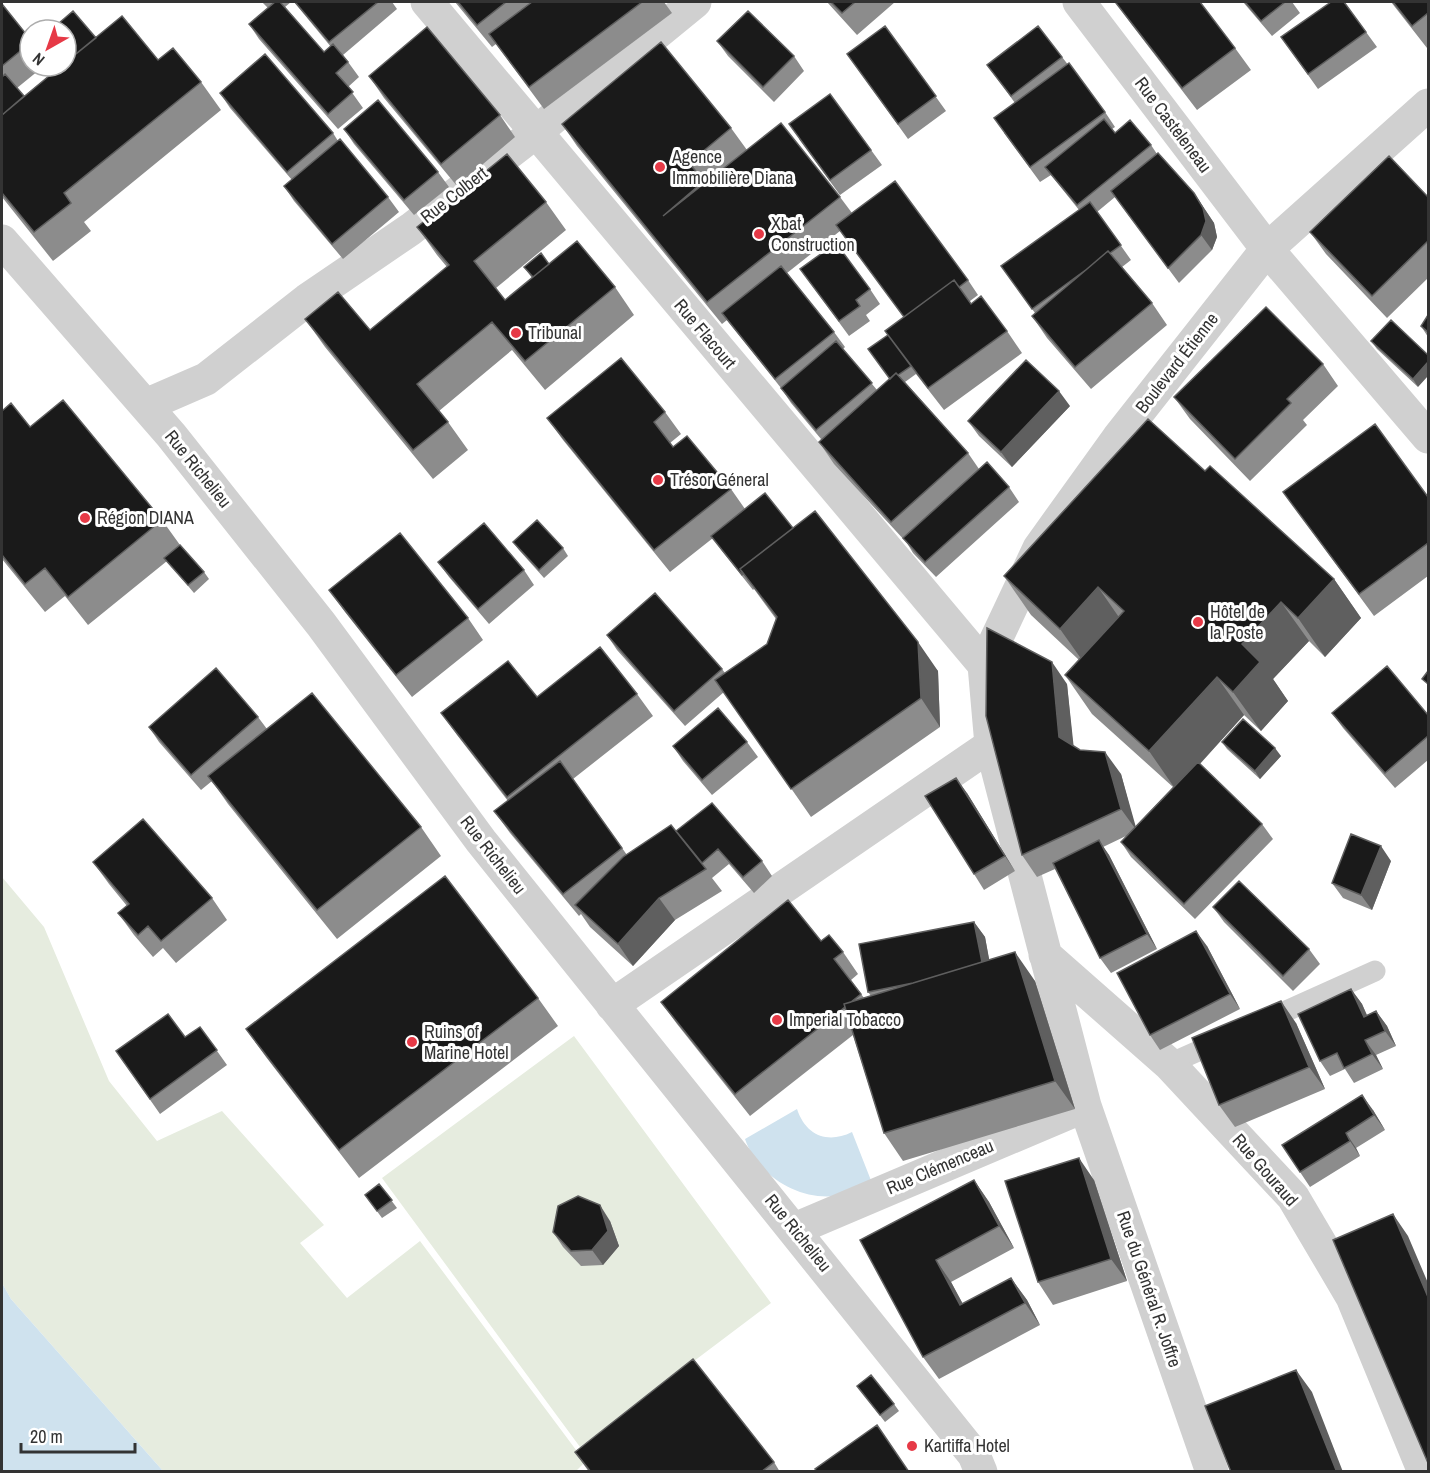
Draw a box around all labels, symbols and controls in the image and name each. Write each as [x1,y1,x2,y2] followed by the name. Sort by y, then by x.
[18,18,78,78] north arrow
[28,48,49,71] text: N
[1129,72,1218,178] street label: Rue Casteleneau
[671,144,793,190] place label: Agence Immobilière Diana
[653,160,667,174] marker: Agence Immobilière Diana
[415,161,492,229] street label: Rue Colbert
[771,211,855,257] place label: Xbat Construction
[752,227,766,241] marker: Xbat Construction
[669,293,742,374] street label: Rue Flacourt
[1129,307,1224,418] street label: Boulevard Étienne
[528,320,582,345] place label: Tribunal
[509,326,523,340] marker: Tribunal
[159,424,238,513] street label: Rue Richelieu
[670,467,769,492] place label: Trésor Géneral
[651,473,665,487] marker: Trésor Géneral
[97,505,194,530] place label: Région DIANA
[78,511,92,525] marker: Région DIANA
[1210,599,1265,645] place label: Hôtel de la Poste
[1191,615,1205,629] marker: Hôtel de la Poste
[455,810,532,899] street label: Rue Richelieu
[789,1007,901,1032] place label: Imperial Tobacco
[770,1013,784,1027] marker: Imperial Tobacco
[424,1019,509,1065] place label: Ruins of Marine Hotel
[405,1035,419,1049] marker: Ruins of Marine Hotel
[1227,1128,1304,1211] street label: Rue Gouraud
[882,1133,997,1200] street label: Rue Clémenceau
[759,1188,838,1277] street label: Rue Richelieu
[1111,1207,1188,1370] street label: Rue du Général R. Joffre
[21,1416,135,1454] scale bar
[30,1424,63,1449] text: 20 m
[924,1433,1010,1458] place label: Kartiffa Hotel
[905,1439,919,1453] marker: Kartiffa Hotel

